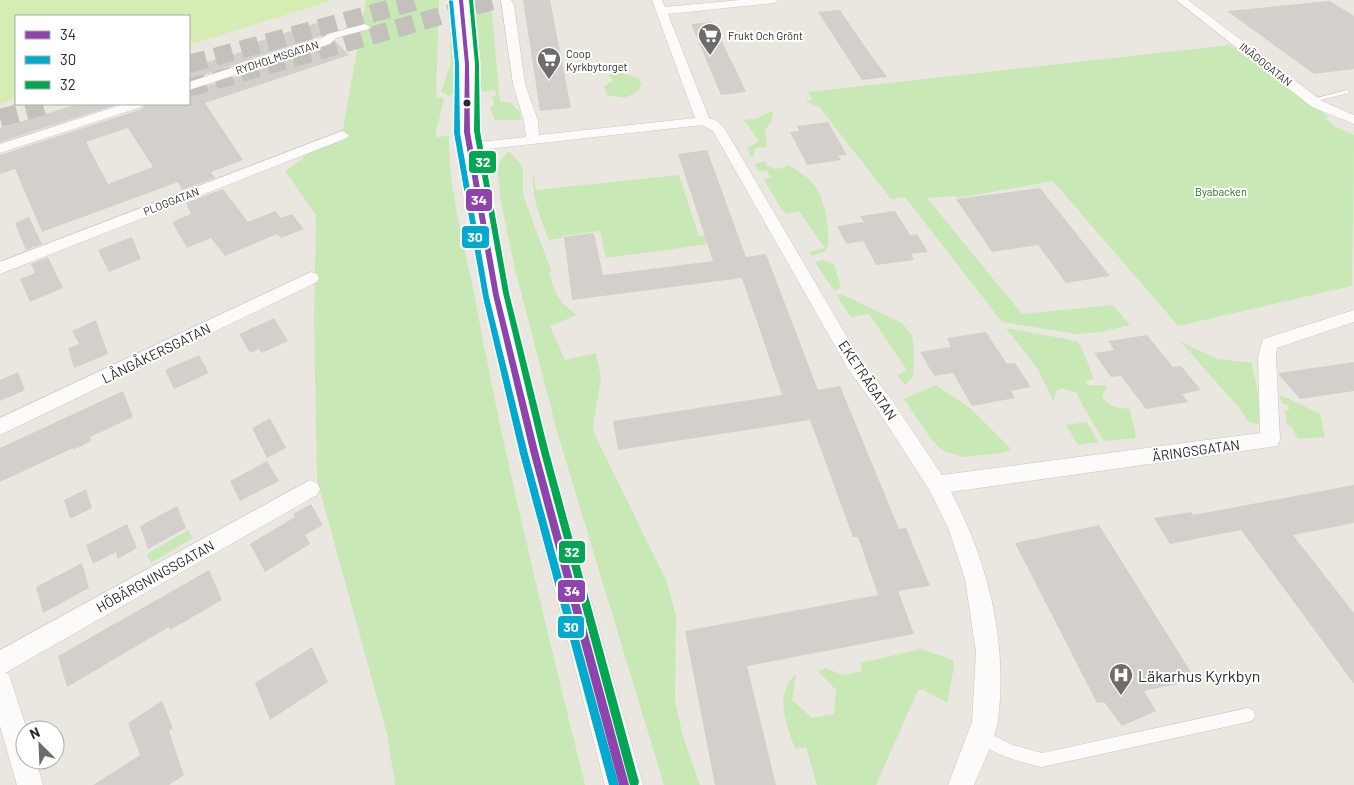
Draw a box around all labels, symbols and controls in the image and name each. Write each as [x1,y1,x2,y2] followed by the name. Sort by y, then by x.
[15,15,190,105] legend
[697,22,723,56] supermarket icon: Frukt Och Grönt
[60,25,76,43] text: 34
[728,29,803,42] place label: Frukt Och Grönt
[234,37,320,77] street label: RYDHOLMSGATAN
[1237,39,1295,88] street label: INÄGOGATAN
[536,46,562,80] supermarket icon: Coop Kyrkbytorget
[566,47,627,73] place label: Coop Kyrkbytorget
[60,50,76,68] text: 30
[60,75,76,93] text: 32
[462,98,472,108] unlabelled marker
[468,150,497,174] line badge: 32
[475,153,491,170] text: 32
[141,184,201,218] street label: PLOGGATAN
[1195,185,1247,198] park label: Byabacken
[465,188,493,212] line badge: 34
[471,191,487,208] text: 34
[461,225,490,249] line badge: 30
[467,228,483,245] text: 30
[99,319,213,387] street label: LÅNGÅKERSGATAN
[835,337,901,423] street label: EKETRÄGATAN
[1151,435,1241,465] street label: ÄRINGSGATAN
[93,536,217,616] street label: HÖBÄRGNINGSGATAN
[558,540,586,564] line badge: 32
[564,543,580,560] text: 32
[557,579,586,603] line badge: 34
[564,582,580,599] text: 34
[557,615,585,639] line badge: 30
[563,618,579,635] text: 30
[1108,662,1134,696] hospital icon: Läkarhus Kyrkbyn
[1138,666,1260,685] place label: Läkarhus Kyrkbyn
[15,720,65,770] north arrow
[27,723,42,742] text: N

